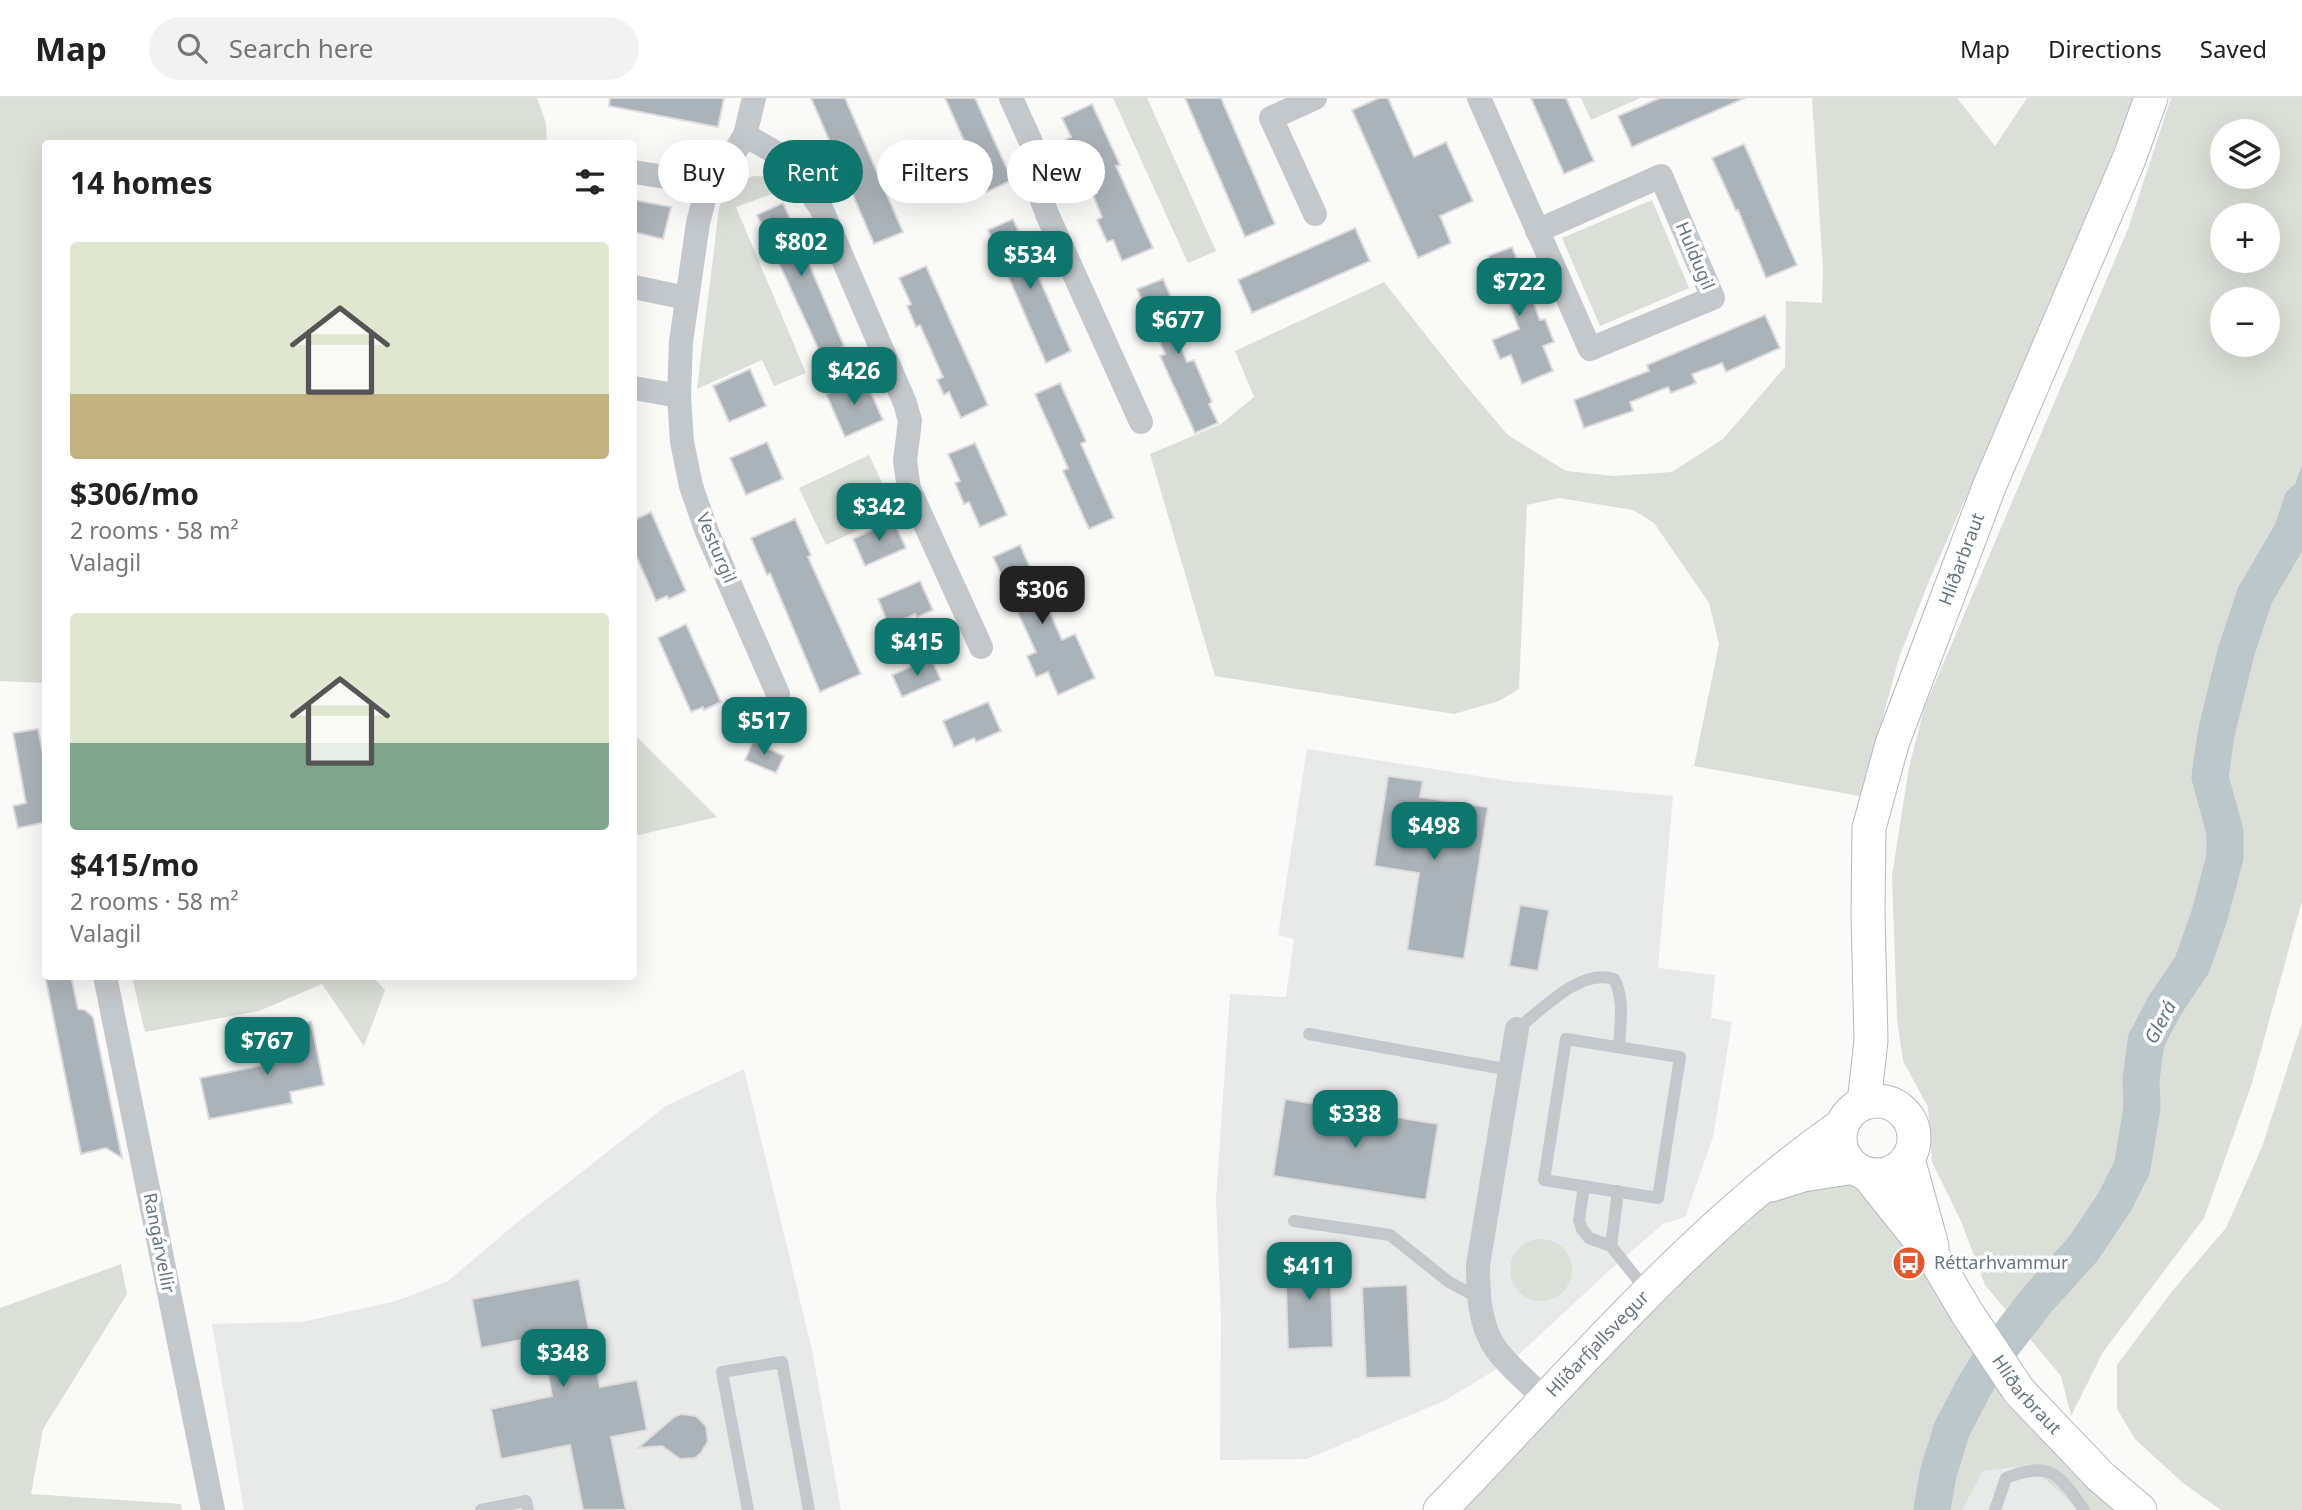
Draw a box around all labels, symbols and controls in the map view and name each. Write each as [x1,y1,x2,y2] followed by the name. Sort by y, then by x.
[149,17,639,80] search box
[35,26,107,71] text: Map
[173,29,211,67] icon: search
[229,30,373,66] text: Search here
[1960,32,2010,65] text: Map
[2048,32,2162,65] text: Directions
[2200,32,2267,65] text: Saved
[2210,119,2280,357] map controls
[2210,119,2280,189] button: layers
[658,140,749,203] chip: Buy
[763,140,863,203] chip: Rent
[877,140,993,203] chip: Filters
[1007,140,1105,203] chip: New
[70,162,213,203] text: 14 homes
[571,163,609,201] icon: filters
[2210,203,2280,273] button: +
[760,218,842,278] pin: $802
[1671,218,1721,293] street label: Huldugil
[775,225,827,257] text: $802
[989,232,1071,291] pin: $534
[1004,238,1056,270] text: $534
[1478,258,1560,318] pin: $722
[1493,265,1545,297] text: $722
[277,287,403,413] icon: home
[2210,287,2280,357] button: −
[1137,296,1219,356] pin: $677
[1152,303,1204,335] text: $677
[813,348,895,407] pin: $426
[828,354,880,386] text: $426
[70,473,199,514] text: $306/mo
[838,484,920,543] pin: $342
[853,490,905,522] text: $342
[691,509,743,587] street label: Vesturgil
[1932,509,1989,609] street label: Hlíðarbraut
[70,514,239,546] text: 2 rooms · 58 m²
[70,546,141,578] text: Valagil
[1001,566,1083,626] pin: $306
[1016,573,1068,605] text: $306
[876,618,958,678] pin: $415
[891,625,943,657] text: $415
[277,658,403,784] icon: home
[723,698,805,757] pin: $517
[738,704,790,736] text: $517
[1393,802,1475,862] pin: $498
[1408,809,1460,841] text: $498
[70,844,199,885] text: $415/mo
[70,885,239,917] text: 2 rooms · 58 m²
[70,917,141,949] text: Valagil
[2138,996,2182,1048] water label: Glerá
[226,1018,308,1077] pin: $767
[241,1024,293,1056] text: $767
[1314,1090,1396,1150] pin: $338
[1329,1097,1381,1129] text: $338
[139,1191,182,1296] street label: Rangárvellir
[1268,1242,1350,1302] pin: $411
[1890,1244,1928,1282] bus stop icon: Réttarhvammur
[1283,1249,1335,1281] text: $411
[1934,1250,2069,1274] place label: Réttarhvammur
[1540,1284,1654,1402] street label: Hlíðarfjallsvegur
[522,1330,604,1389] pin: $348
[537,1336,589,1368] text: $348
[1987,1350,2067,1440] street label: Hlíðarbraut

